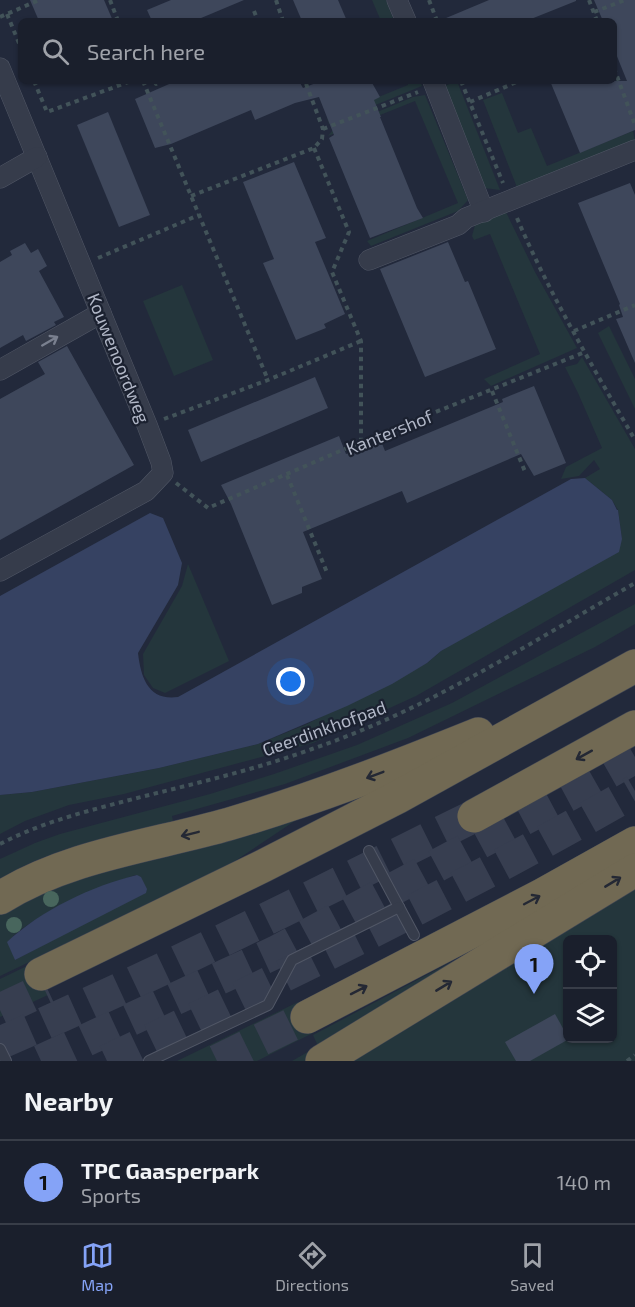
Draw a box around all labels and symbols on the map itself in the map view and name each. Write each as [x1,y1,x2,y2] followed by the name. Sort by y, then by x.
[83,290,155,426] street label: Kouwenoordweg
[41,335,58,347] one-way arrow
[343,404,437,459] street label: Kantershof
[276,667,305,696] your location
[259,695,389,761] street label: Geerdinkhofpad
[576,749,593,761] one-way arrow
[367,770,385,781] one-way arrow
[181,828,200,840] one-way arrow
[605,876,622,888] one-way arrow
[523,894,540,906] one-way arrow
[514,944,554,994] pin: 1
[435,980,452,992] one-way arrow
[350,984,368,995] one-way arrow

